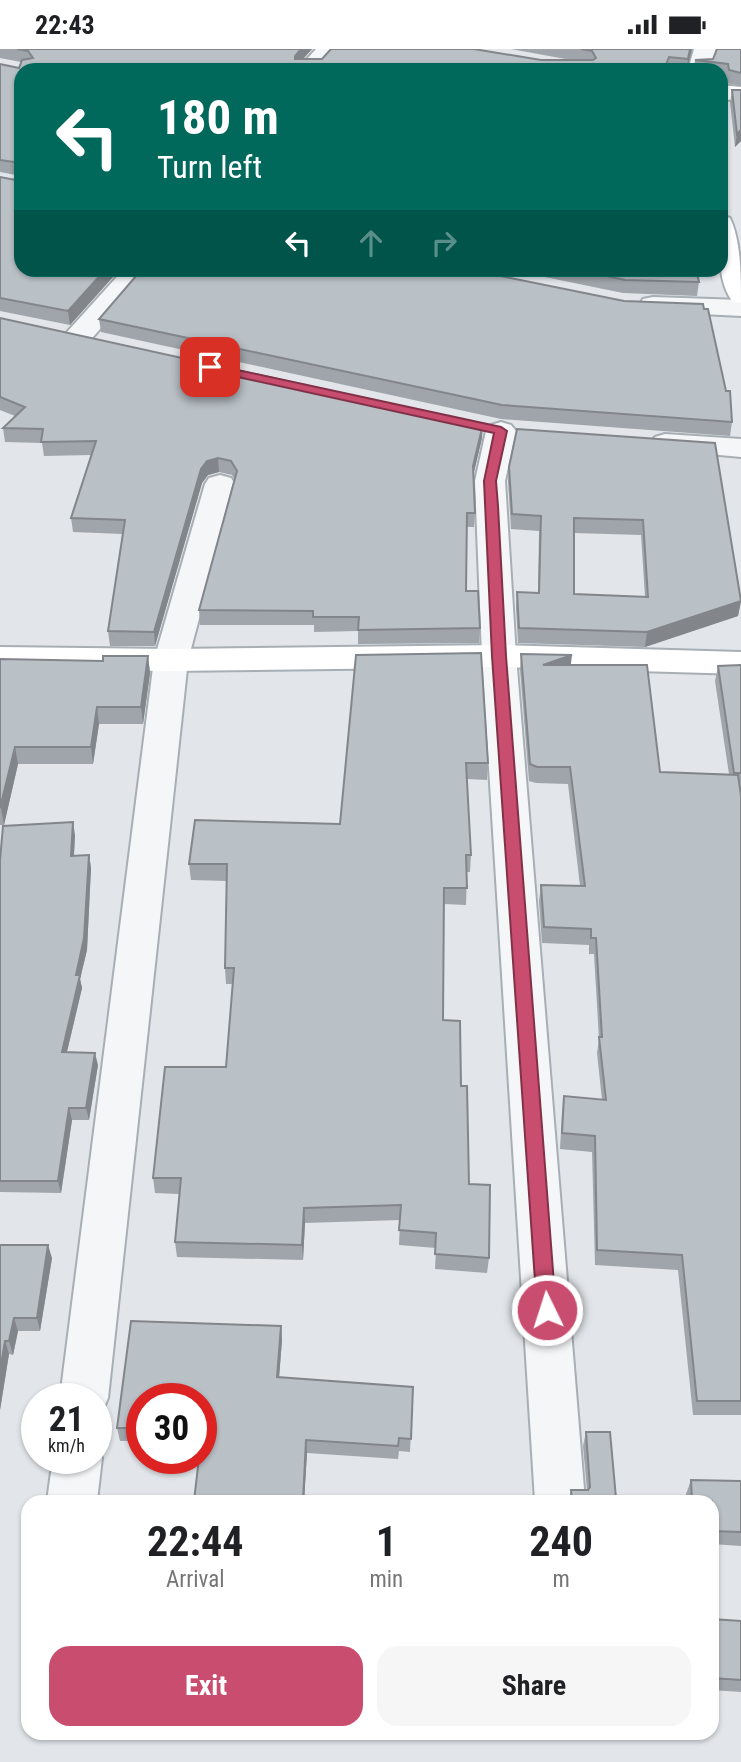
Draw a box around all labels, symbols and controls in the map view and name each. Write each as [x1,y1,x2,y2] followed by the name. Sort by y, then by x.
[35,10,95,40] text: 22:43
[157,89,279,146] text: 180 m
[42,91,133,182] icon: left
[157,148,262,186] text: Turn left
[279,224,317,262] icon: left
[352,224,390,262] icon: ahead
[425,224,463,262] icon: right
[180,337,240,397] pin
[191,348,229,386] icon: arrive
[510,1273,584,1347] position arrow
[126,1383,217,1474] speed limit sign: 30
[49,1399,84,1440] text: 21
[48,1435,85,1456] text: km/h
[147,1517,243,1566] text: 22:44
[376,1517,397,1566] text: 1
[529,1517,593,1566] text: 240
[166,1566,224,1593] text: Arrival
[369,1566,403,1593] text: min
[552,1566,570,1593] text: m
[49,1646,363,1726] button: Exit
[377,1646,691,1726] button: Share

